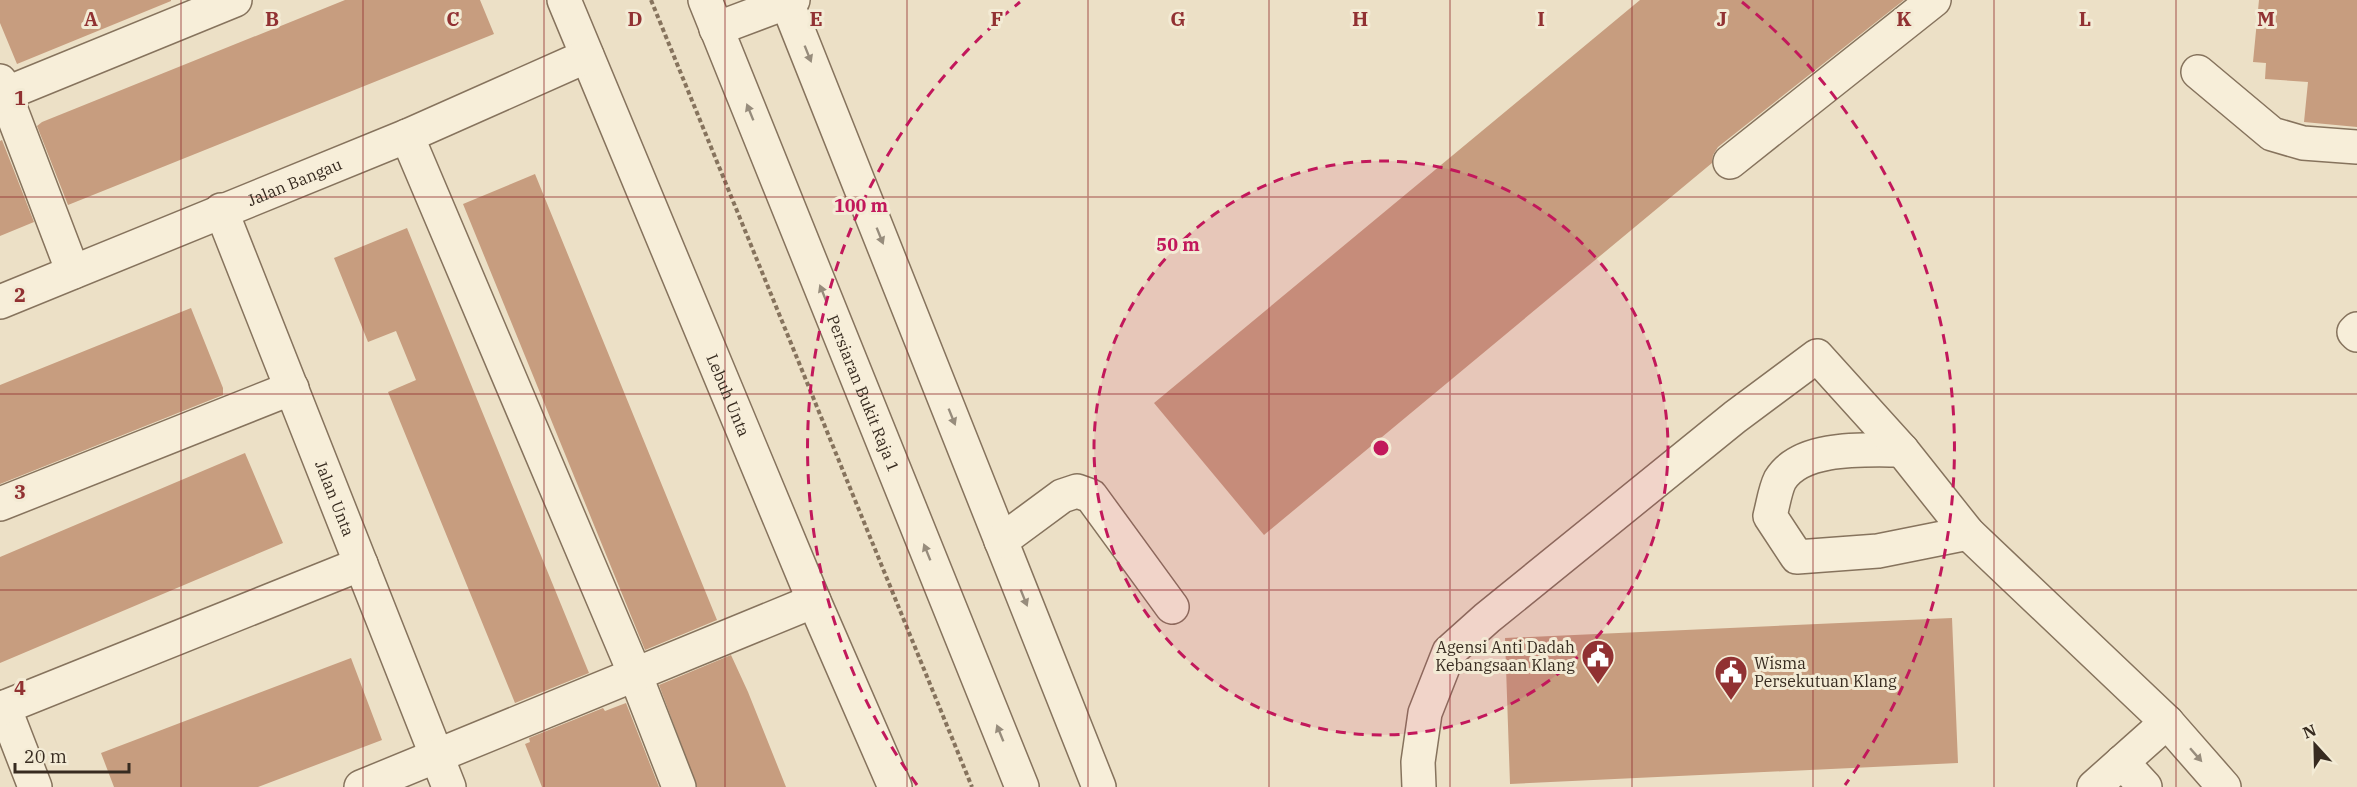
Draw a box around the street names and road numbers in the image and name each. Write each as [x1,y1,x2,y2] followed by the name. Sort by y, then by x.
[244,154,345,210] street label: Jalan Bangau
[823,312,904,475] street label: Persiaran Bukit Raja 1
[702,351,755,440] street label: Lebuh Unta
[311,457,359,539] street label: Jalan Unta

